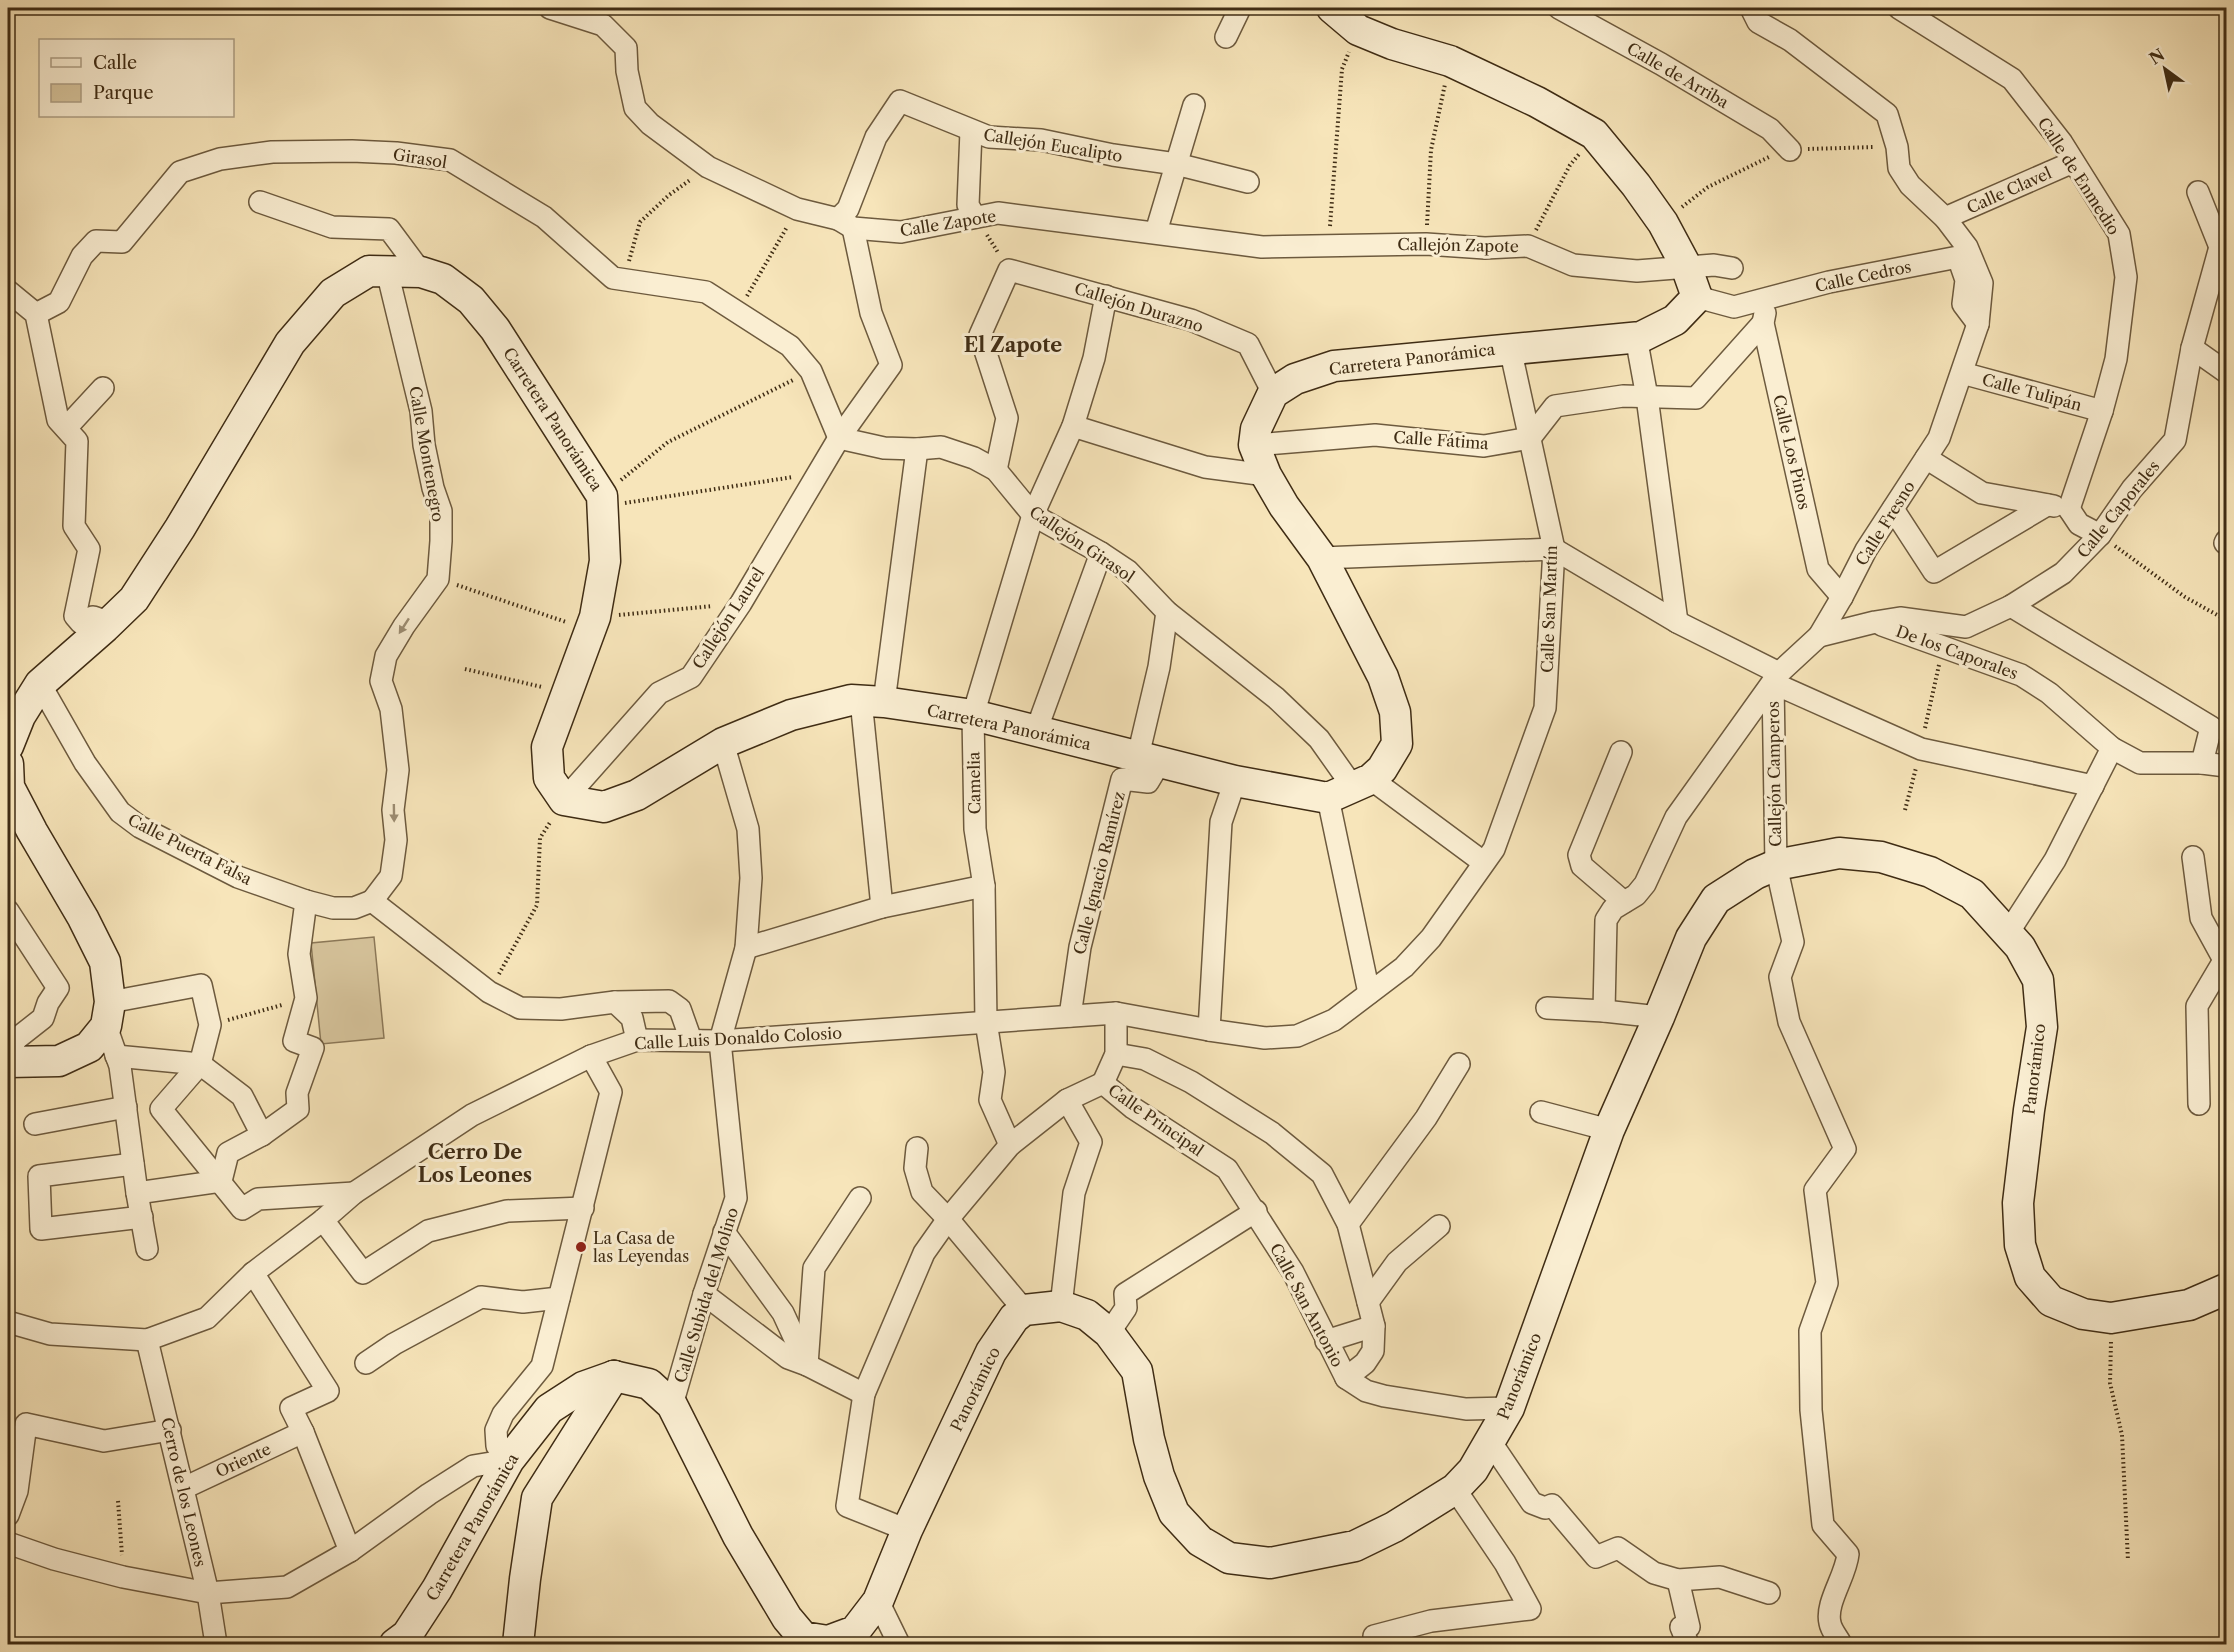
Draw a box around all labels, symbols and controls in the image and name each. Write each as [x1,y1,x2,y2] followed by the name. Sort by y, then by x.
[1624,38,1733,112] street label: Calle de Arriba
[39,39,234,117] legend
[2135,39,2195,99] north arrow
[2146,44,2168,69] text: N
[93,52,137,74] text: Calle
[93,82,154,104] text: Parque
[2034,114,2124,239] street label: Calle de Enmedio
[982,124,1124,166] street label: Callejón Eucalipto
[392,144,449,172] street label: Girasol
[1964,162,2055,218] street label: Calle Clavel
[899,206,998,240] street label: Calle Zapote
[1397,234,1519,256] street label: Callejón Zapote
[1813,256,1913,296] street label: Calle Cedros
[1072,278,1206,336] street label: Callejón Durazno
[964,333,1062,357] district label: El Zapote
[1328,339,1497,379] street label: Carretera Panorámica
[499,343,607,495] street label: Carretera Panorámica
[1980,369,2084,415] street label: Calle Tulipán
[405,385,449,524] street label: Calle Montenegro
[1769,393,1815,511] street label: Calle Los Pinos
[1393,427,1490,453] street label: Calle Fátima
[2073,456,2163,562] street label: Calle Caporales
[1851,477,1919,569] street label: Calle Fresno
[1026,502,1138,587] street label: Callejón Girasol
[1537,545,1561,673] street label: Calle San Martín
[688,563,768,672] street label: Callejón Laurel
[398,618,410,634] one-way arrow
[1893,621,2021,683] street label: De los Caporales
[925,700,1093,754] street label: Carretera Panorámica
[1763,701,1785,847] street label: Callejón Camperos
[963,751,985,815] street label: Camelia
[1069,789,1129,957] street label: Calle Ignacio Ramírez
[389,803,399,822] one-way arrow
[125,809,256,889] street label: Calle Puerta Falsa
[2018,1022,2050,1116] street label: Panorámico
[634,1023,843,1053] street label: Calle Luis Donaldo Colosio
[1104,1080,1208,1160] street label: Calle Principal
[418,1140,532,1187] district label: Cerro De Los Leones
[670,1205,742,1385] street label: Calle Subida del Molino
[593,1228,689,1266] place label: La Casa de las Leyendas
[574,1240,588,1254] marker: La Casa de las Leyendas
[1266,1240,1348,1370] street label: Calle San Antonio
[1493,1330,1546,1422] street label: Panorámico
[946,1343,1004,1435] street label: Panorámico
[157,1415,211,1569] street label: Cerro de los Leones
[212,1439,274,1481] street label: Oriente
[422,1449,523,1604] street label: Carretera Panorámica

